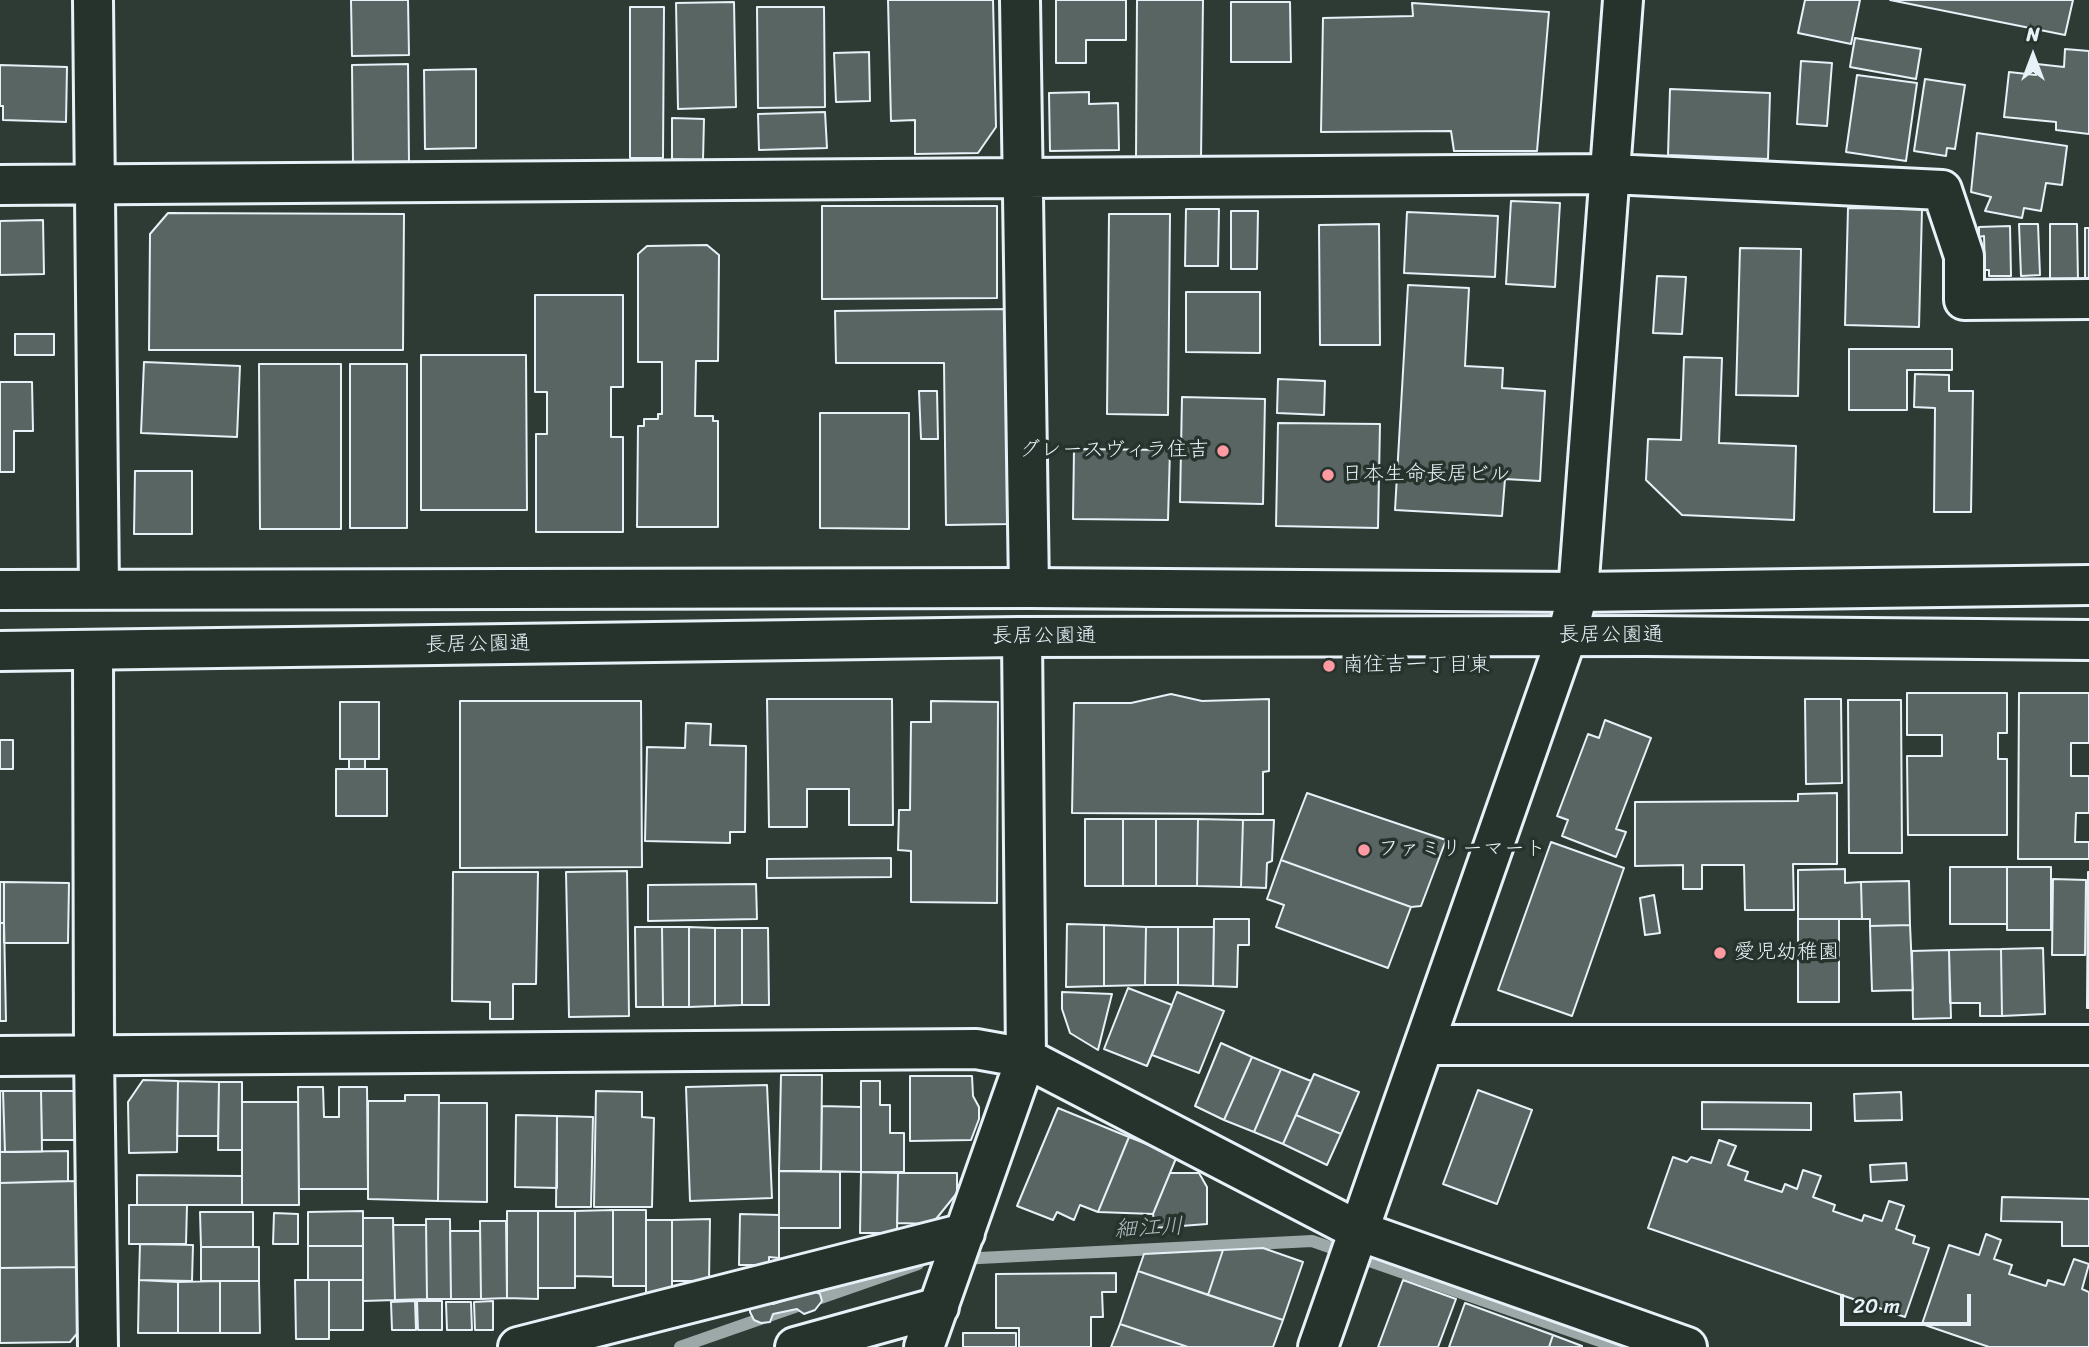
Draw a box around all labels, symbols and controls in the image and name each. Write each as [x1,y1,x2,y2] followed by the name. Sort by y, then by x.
[2026,18,2040,51] text: N
[1998,21,2068,91] north arrow
[1019,438,1209,464] place label: グレースヴィラ住吉
[1215,443,1231,459] marker: グレースヴィラ住吉
[1342,462,1510,488] place label: 日本生命長居ビル
[1320,467,1336,483] marker: 日本生命長居ビル
[1559,623,1663,649] street label: 長居公園通
[992,624,1096,650] street label: 長居公園通
[425,631,531,659] street label: 長居公園通
[1343,653,1490,679] place label: 南住吉一丁目東
[1321,658,1337,674] marker: 南住吉一丁目東
[1378,837,1546,863] place label: ファミリーマート
[1356,842,1372,858] marker: ファミリーマート
[1734,940,1839,966] place label: 愛児幼稚園
[1712,945,1728,961] marker: 愛児幼稚園
[1114,1213,1184,1245] water label: 細江川
[1844,1280,1975,1324] scale bar
[1853,1287,1900,1325] text: 20 m

